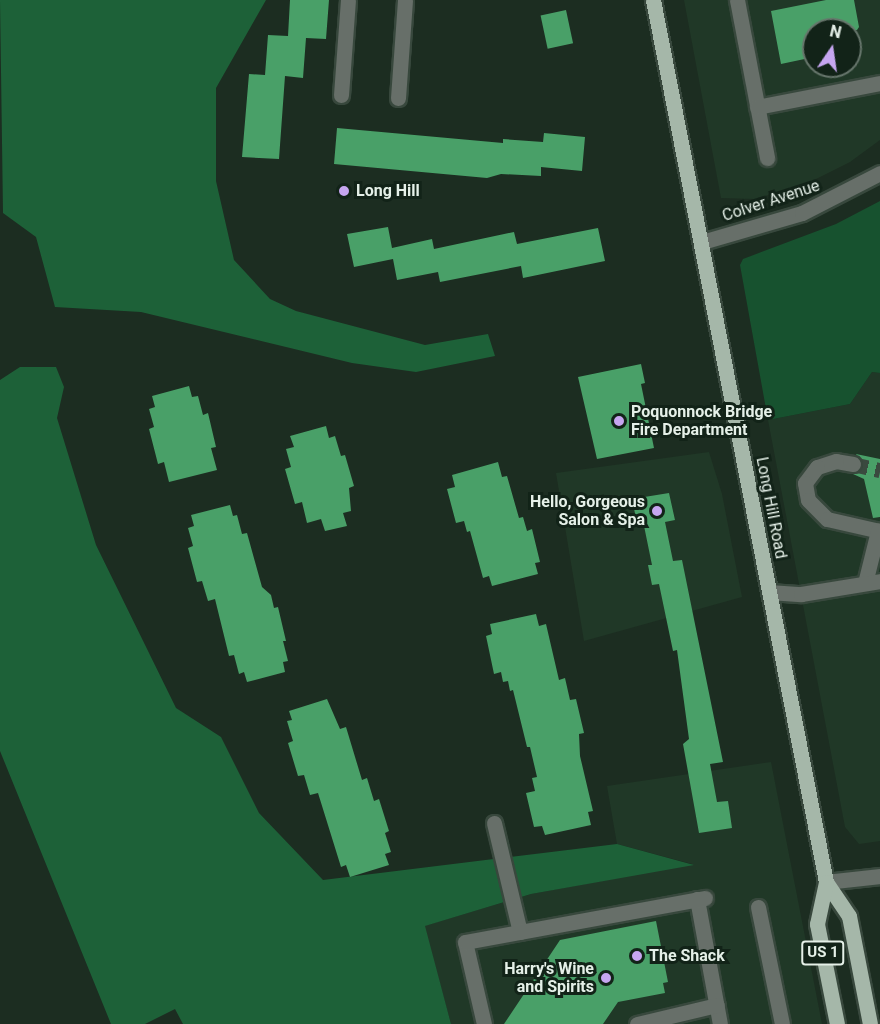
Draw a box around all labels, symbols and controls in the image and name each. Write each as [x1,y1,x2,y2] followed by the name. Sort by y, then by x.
[802,18,862,78] north arrow
[828,21,843,42] text: N
[720,176,822,226] street label: Colver Avenue
[356,181,420,201] place label: Long Hill
[337,184,351,198] marker: Long Hill
[631,402,772,440] place label: Poquonnock Bridge Fire Department
[612,414,626,428] marker: Poquonnock Bridge Fire Department
[752,455,790,561] street label: Long Hill Road
[530,492,645,530] place label: Hello, Gorgeous Salon & Spa
[650,504,664,518] marker: Hello, Gorgeous Salon & Spa
[800,941,846,965] road number: US 1
[649,946,725,966] place label: The Shack
[630,949,644,963] marker: The Shack
[504,959,594,997] place label: Harry's Wine and Spirits
[599,971,613,985] marker: Harry's Wine and Spirits

